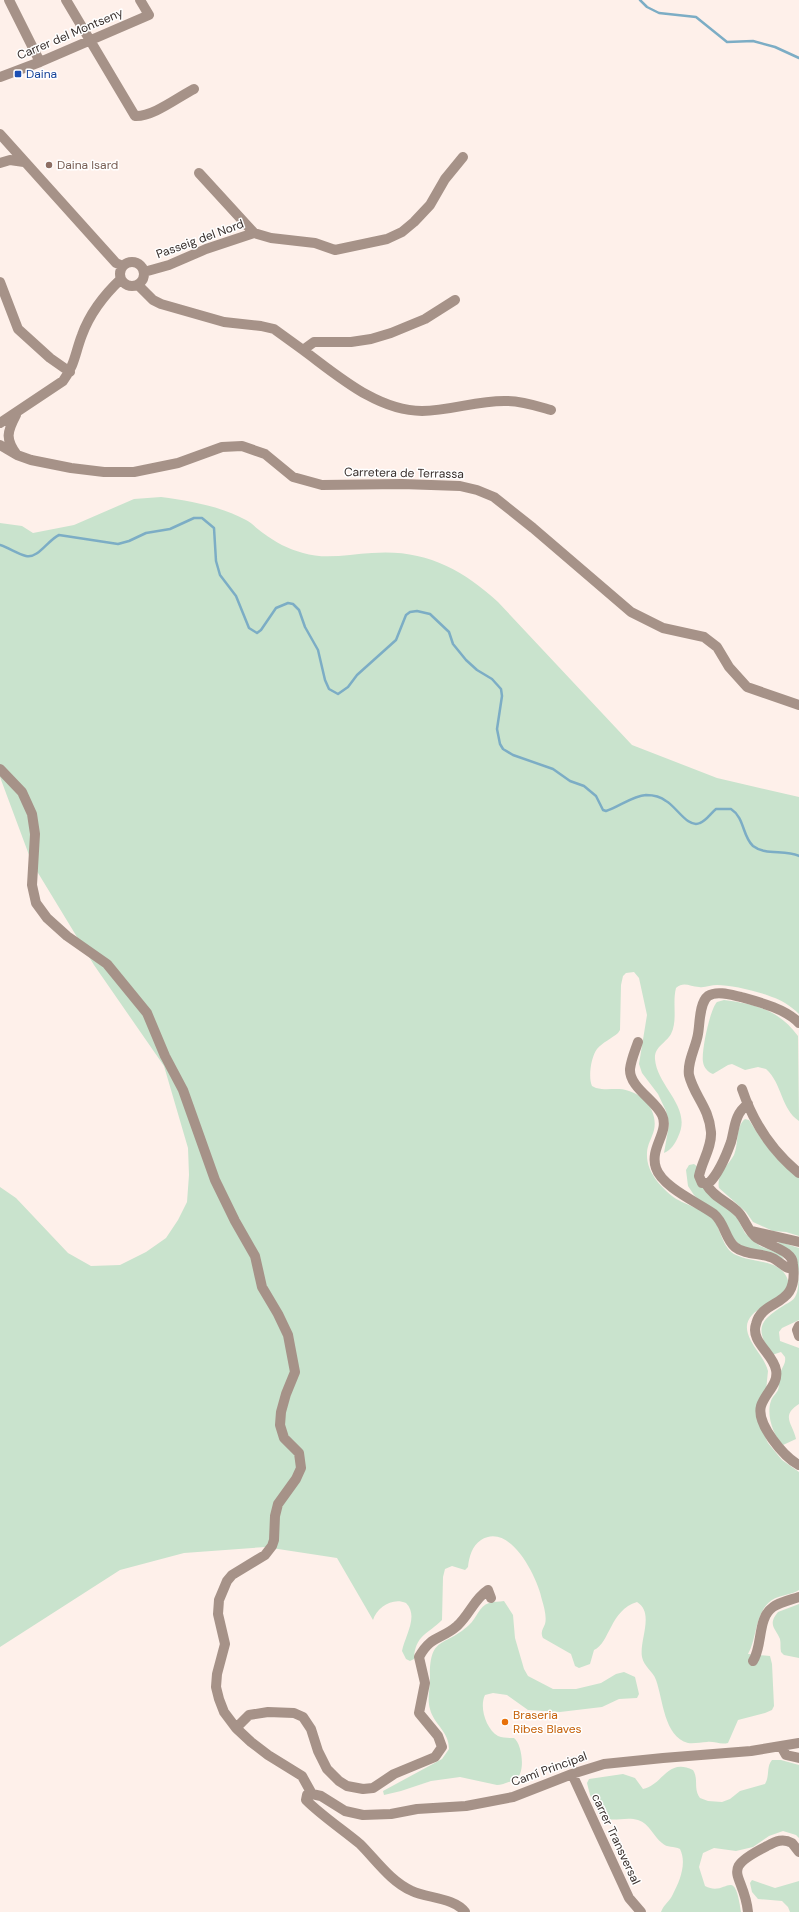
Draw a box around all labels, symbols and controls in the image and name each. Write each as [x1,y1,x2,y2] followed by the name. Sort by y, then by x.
[15,4,126,64] street label: Carrer del Montseny
[26,66,57,82] place label: Daina
[13,69,23,79] marker: Daina
[57,157,118,173] place label: Daina Isard
[44,160,54,170] marker: Daina Isard
[154,216,246,262] street label: Passeig del Nord
[344,464,464,482] street label: Carretera de Terrassa
[513,1707,582,1737] place label: Braseria Ribes Blaves
[500,1717,510,1727] marker: Braseria Ribes Blaves
[509,1748,589,1790] street label: Camí Principal
[588,1791,644,1887] street label: carrer Transversal

